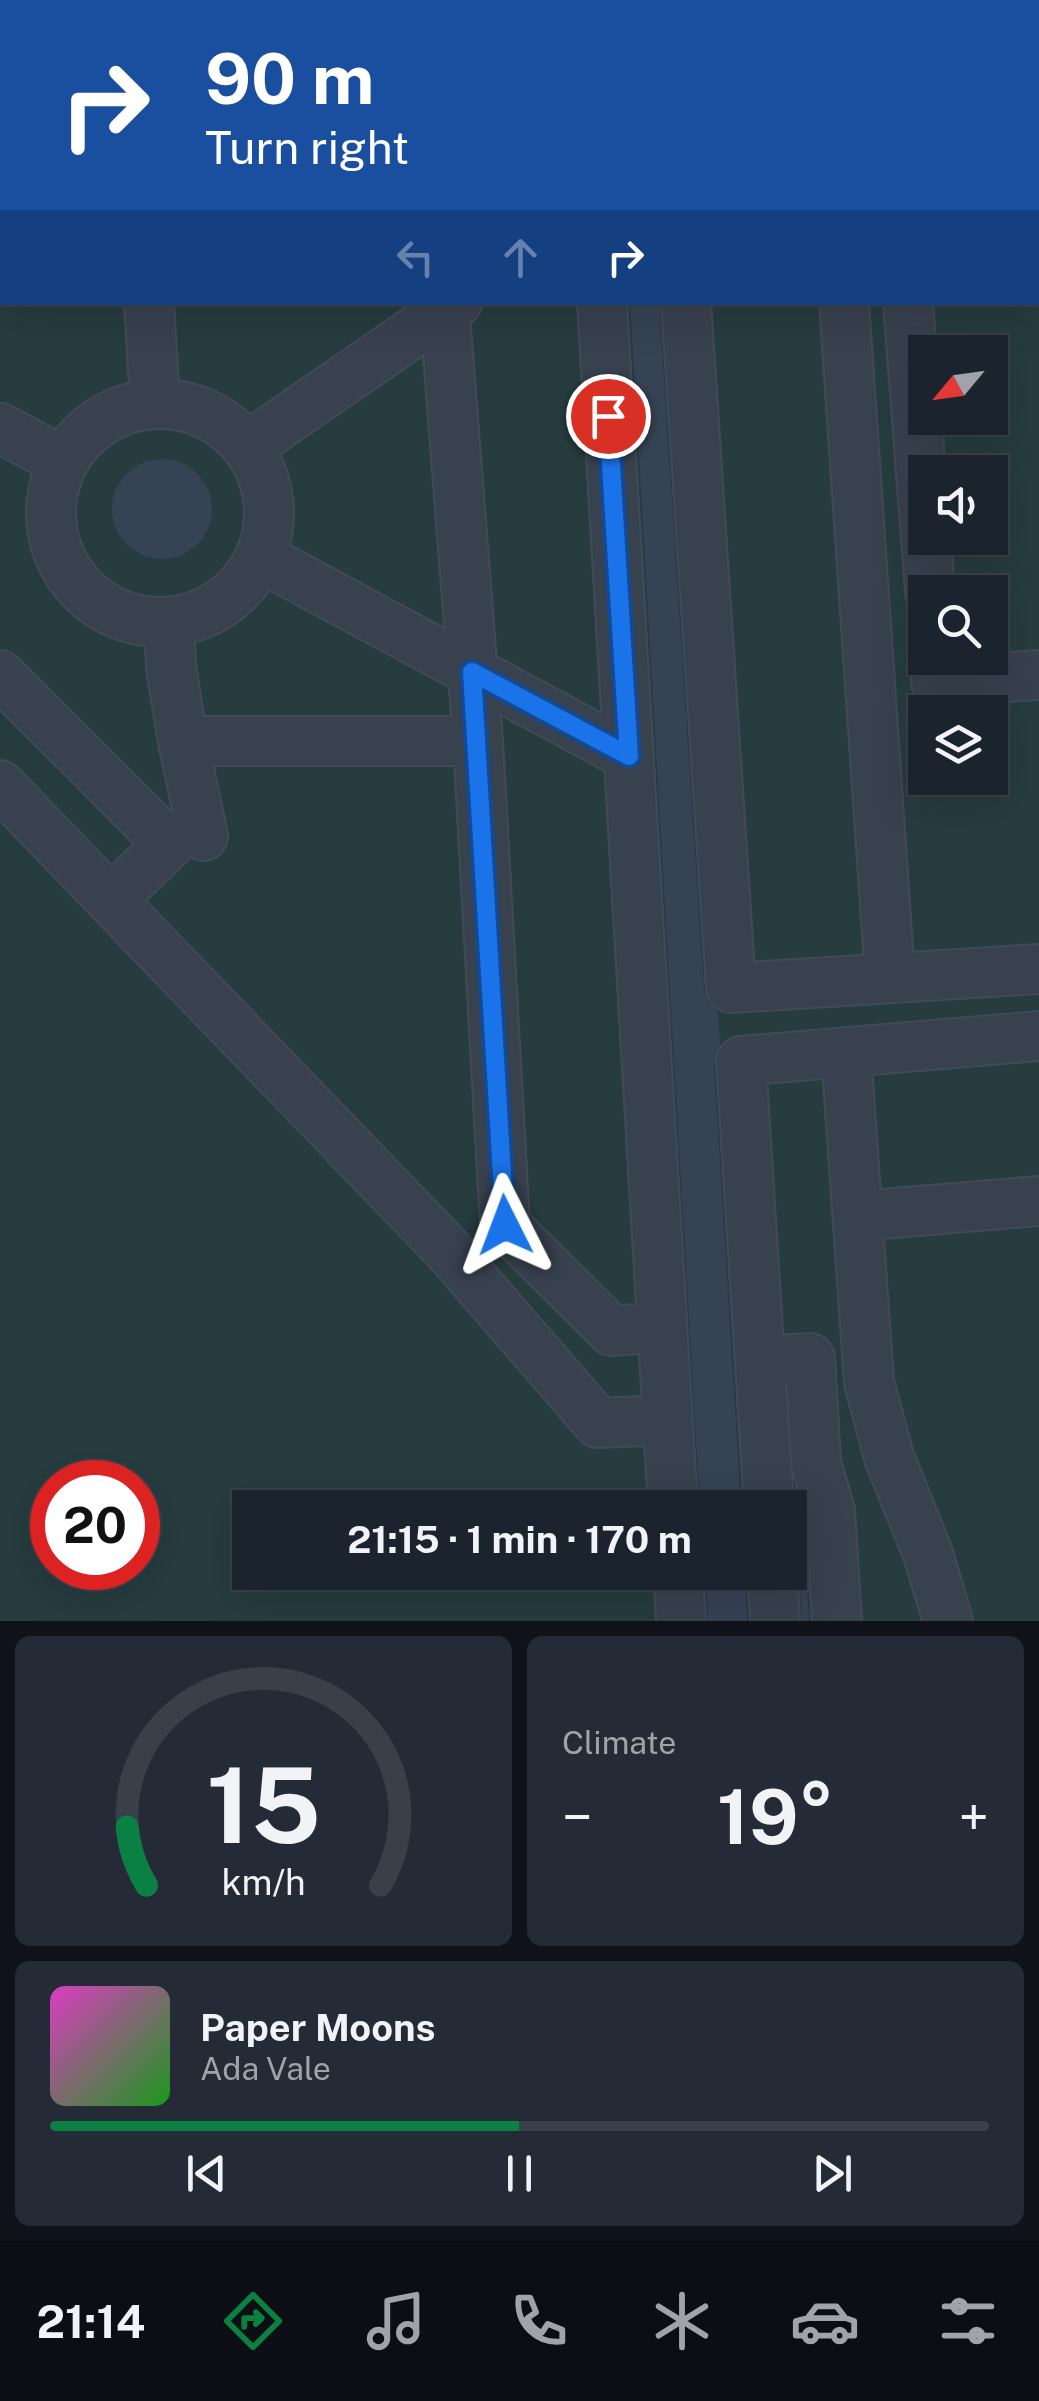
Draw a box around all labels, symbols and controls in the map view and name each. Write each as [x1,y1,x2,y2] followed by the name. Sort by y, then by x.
[205,37,375,120] text: 90 m
[40,40,170,170] icon: right
[205,121,409,174] text: Turn right
[388,230,443,285] icon: left
[493,230,548,285] icon: ahead
[598,230,653,285] icon: right
[908,335,1008,435] north arrow
[908,335,1008,795] map controls
[566,374,651,459] pin
[581,389,636,444] icon: arrive
[908,455,1008,555] button: sound
[908,575,1008,675] button: search
[908,695,1008,795] button: layers
[453,1173,557,1277] position arrow
[30,1460,160,1590] speed limit sign: 20
[347,1517,692,1562] text: 21:15 · 1 min · 170 m
[562,1724,676,1761] text: Climate
[206,1744,321,1866] text: 15
[717,1773,834,1861] text: 19°
[562,1785,593,1849] text: −
[958,1785,989,1849] text: +
[221,1861,306,1903] text: km/h
[200,2005,435,2050] text: Paper Moons
[200,2050,331,2087] text: Ada Vale
[179,2146,234,2201] icon: previous
[492,2146,547,2201] icon: pause
[805,2146,860,2201] icon: next
[218,2286,288,2356] icon: directions
[361,2286,431,2356] icon: music
[504,2286,574,2356] icon: phone
[647,2286,717,2356] icon: climate
[790,2286,860,2356] icon: car
[933,2286,1003,2356] icon: filters
[36,2295,145,2348] text: 21:14

